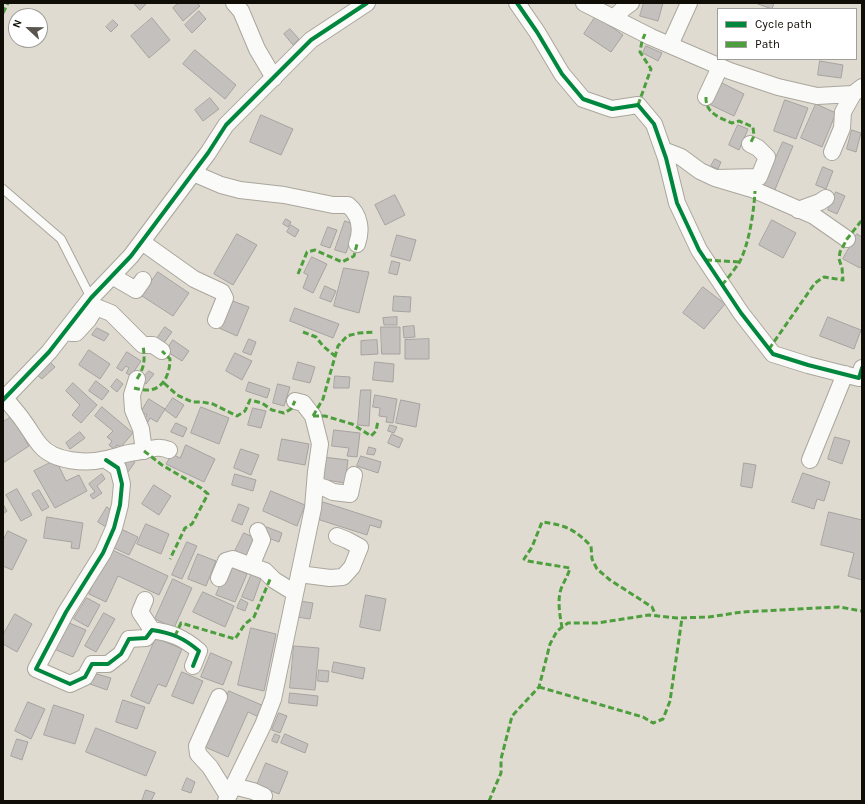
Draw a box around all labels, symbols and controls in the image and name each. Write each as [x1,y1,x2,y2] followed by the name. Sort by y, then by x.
[8,8,48,48] north arrow
[717,8,857,60] legend
[755,17,812,31] text: Cycle path
[10,18,25,30] text: N
[755,37,780,51] text: Path

